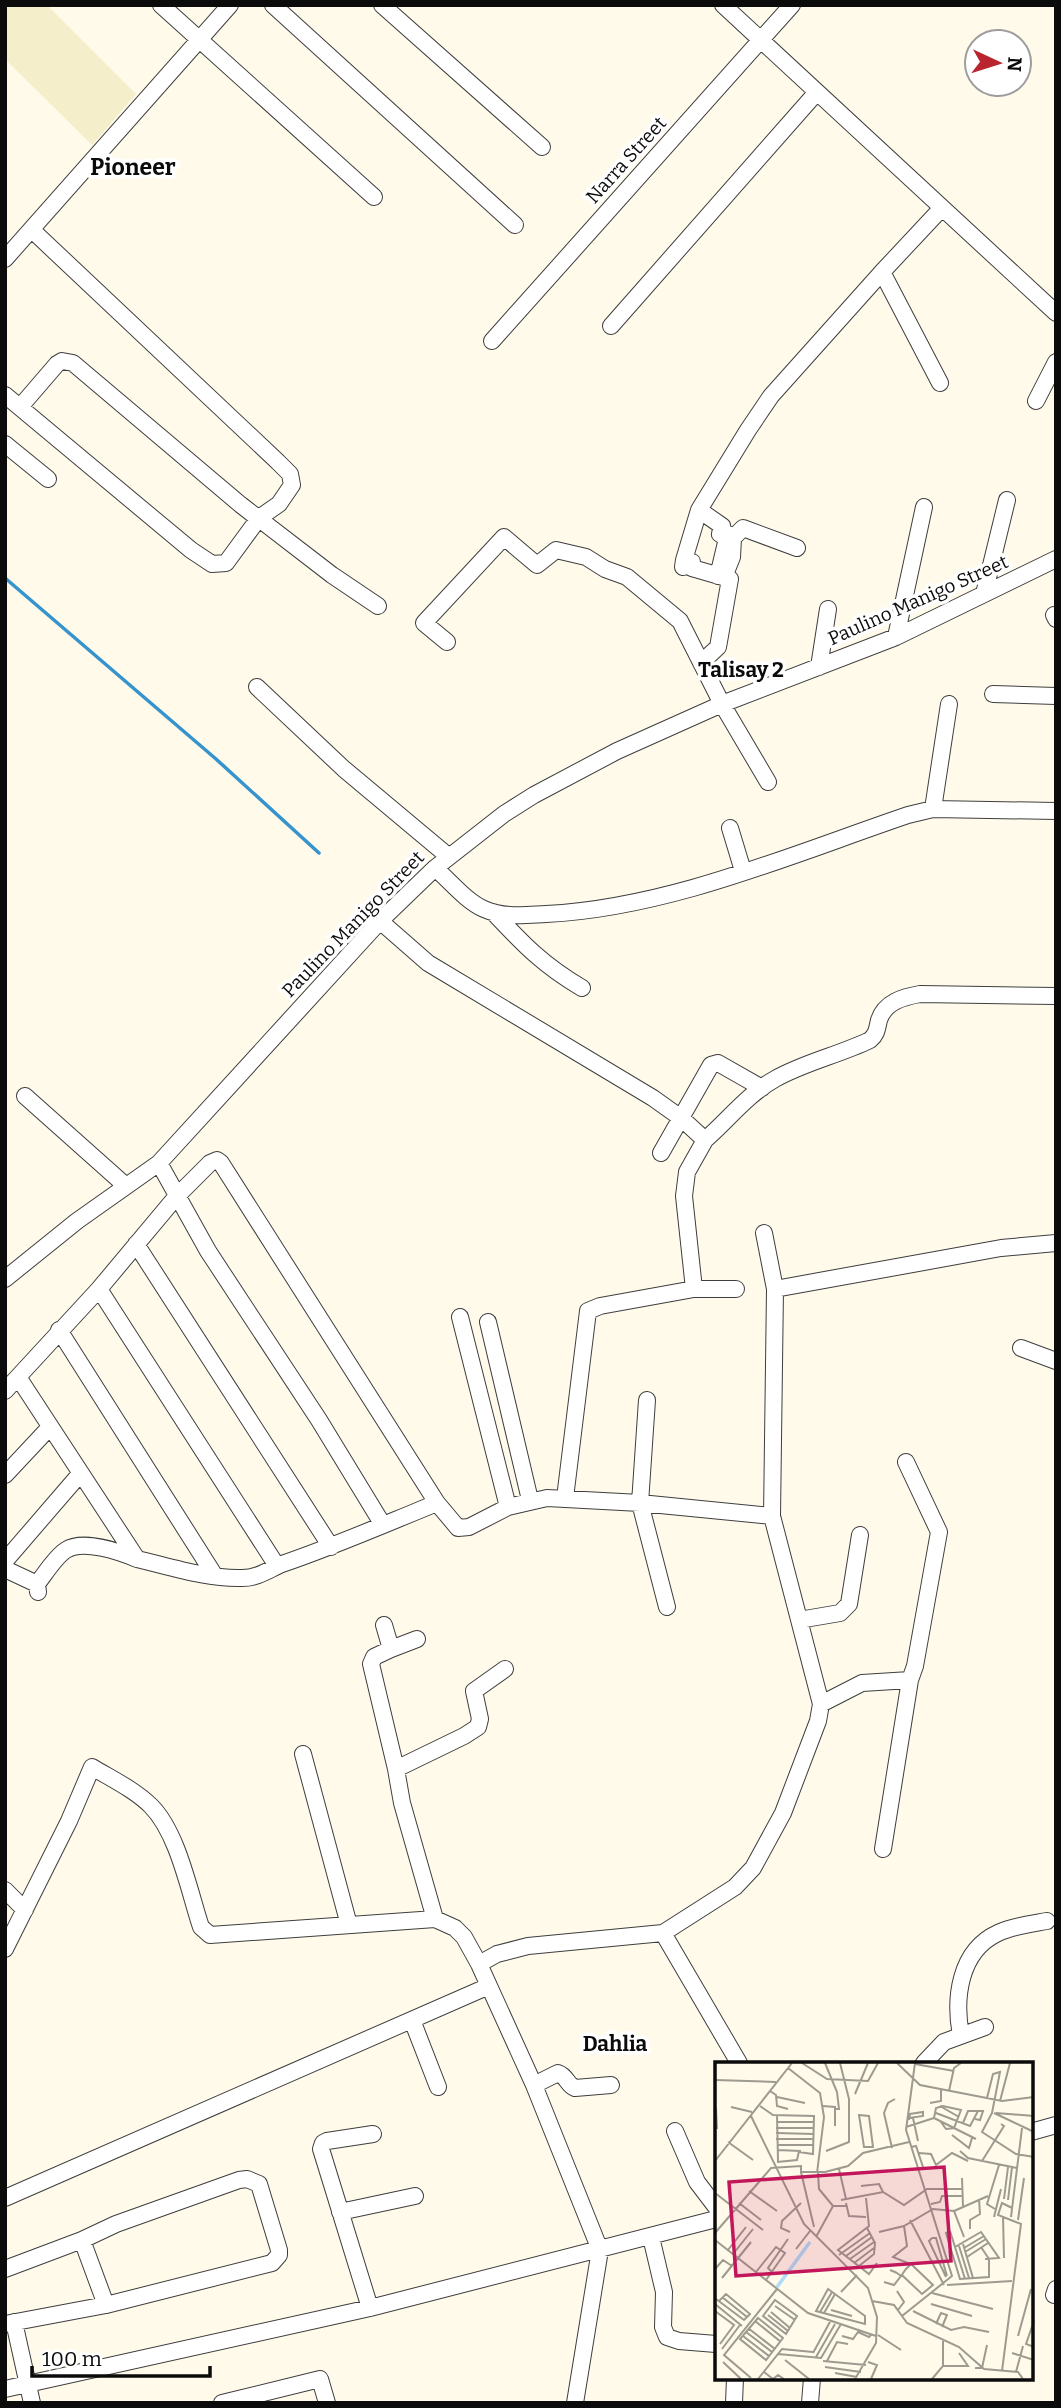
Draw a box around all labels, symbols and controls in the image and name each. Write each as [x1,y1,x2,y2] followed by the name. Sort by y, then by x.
[963,28,1033,98] north arrow
[1002,56,1026,73] text: N
[581,112,671,208] street label: Narra Street
[90,153,176,181] district label: Pioneer
[825,550,1012,650] street label: Paulino Manigo Street
[698,657,784,683] district label: Talisay 2
[277,846,429,1002] street label: Paulino Manigo Street
[583,2031,647,2057] district label: Dahlia
[715,2062,1033,2380] inset map
[32,2334,210,2378] scale bar
[42,2346,102,2372] text: 100 m

